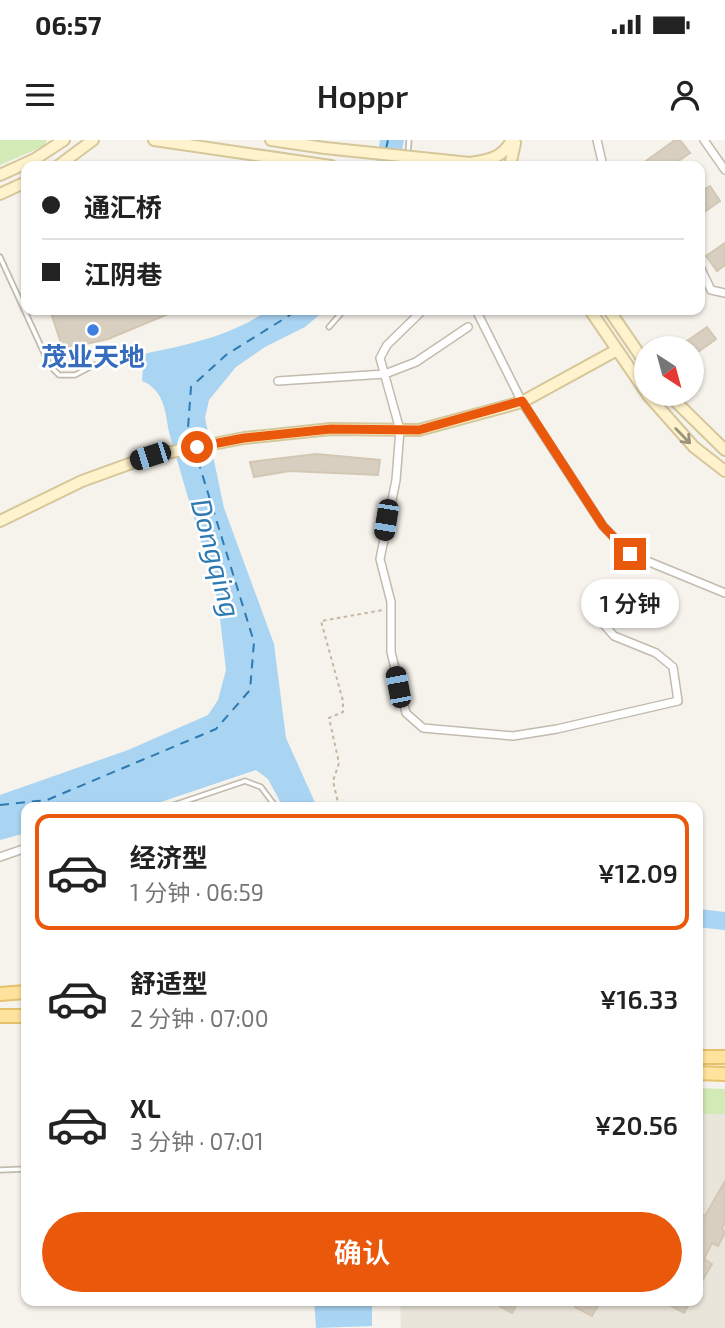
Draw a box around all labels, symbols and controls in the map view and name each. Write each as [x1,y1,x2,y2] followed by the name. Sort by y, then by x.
[35,9,102,40] text: 06:57
[21,76,59,114] icon: menu
[317,76,408,114] text: Hoppr
[666,76,704,114] icon: person
[84,191,162,222] text: 通汇桥
[84,258,162,289] text: 江阴巷
[85,322,101,338] marker: 茂业天地
[634,336,704,406] north arrow
[634,336,704,406] map controls
[41,340,145,371] place label: 茂业天地
[674,427,691,444] one-way arrow
[181,431,213,463] route start
[127,440,174,472] car
[185,495,249,621] water label: Dongqing
[373,498,400,542] car
[614,538,646,570] route end
[581,578,679,628] callout: 1 分钟
[600,589,660,617] text: 1 分钟
[384,664,413,710] car
[46,841,109,904] icon: car
[130,841,208,872] text: 经济型
[598,857,678,888] text: ¥12.09
[130,878,264,906] text: 1 分钟 · 06:59
[46,967,109,1030] icon: car
[130,967,208,998] text: 舒适型
[600,983,678,1014] text: ¥16.33
[130,1004,269,1032] text: 2 分钟 · 07:00
[130,1092,161,1123] text: XL
[46,1093,109,1156] icon: car
[595,1109,678,1140] text: ¥20.56
[130,1127,264,1155] text: 3 分钟 · 07:01
[42,1212,682,1292] button: 确认

